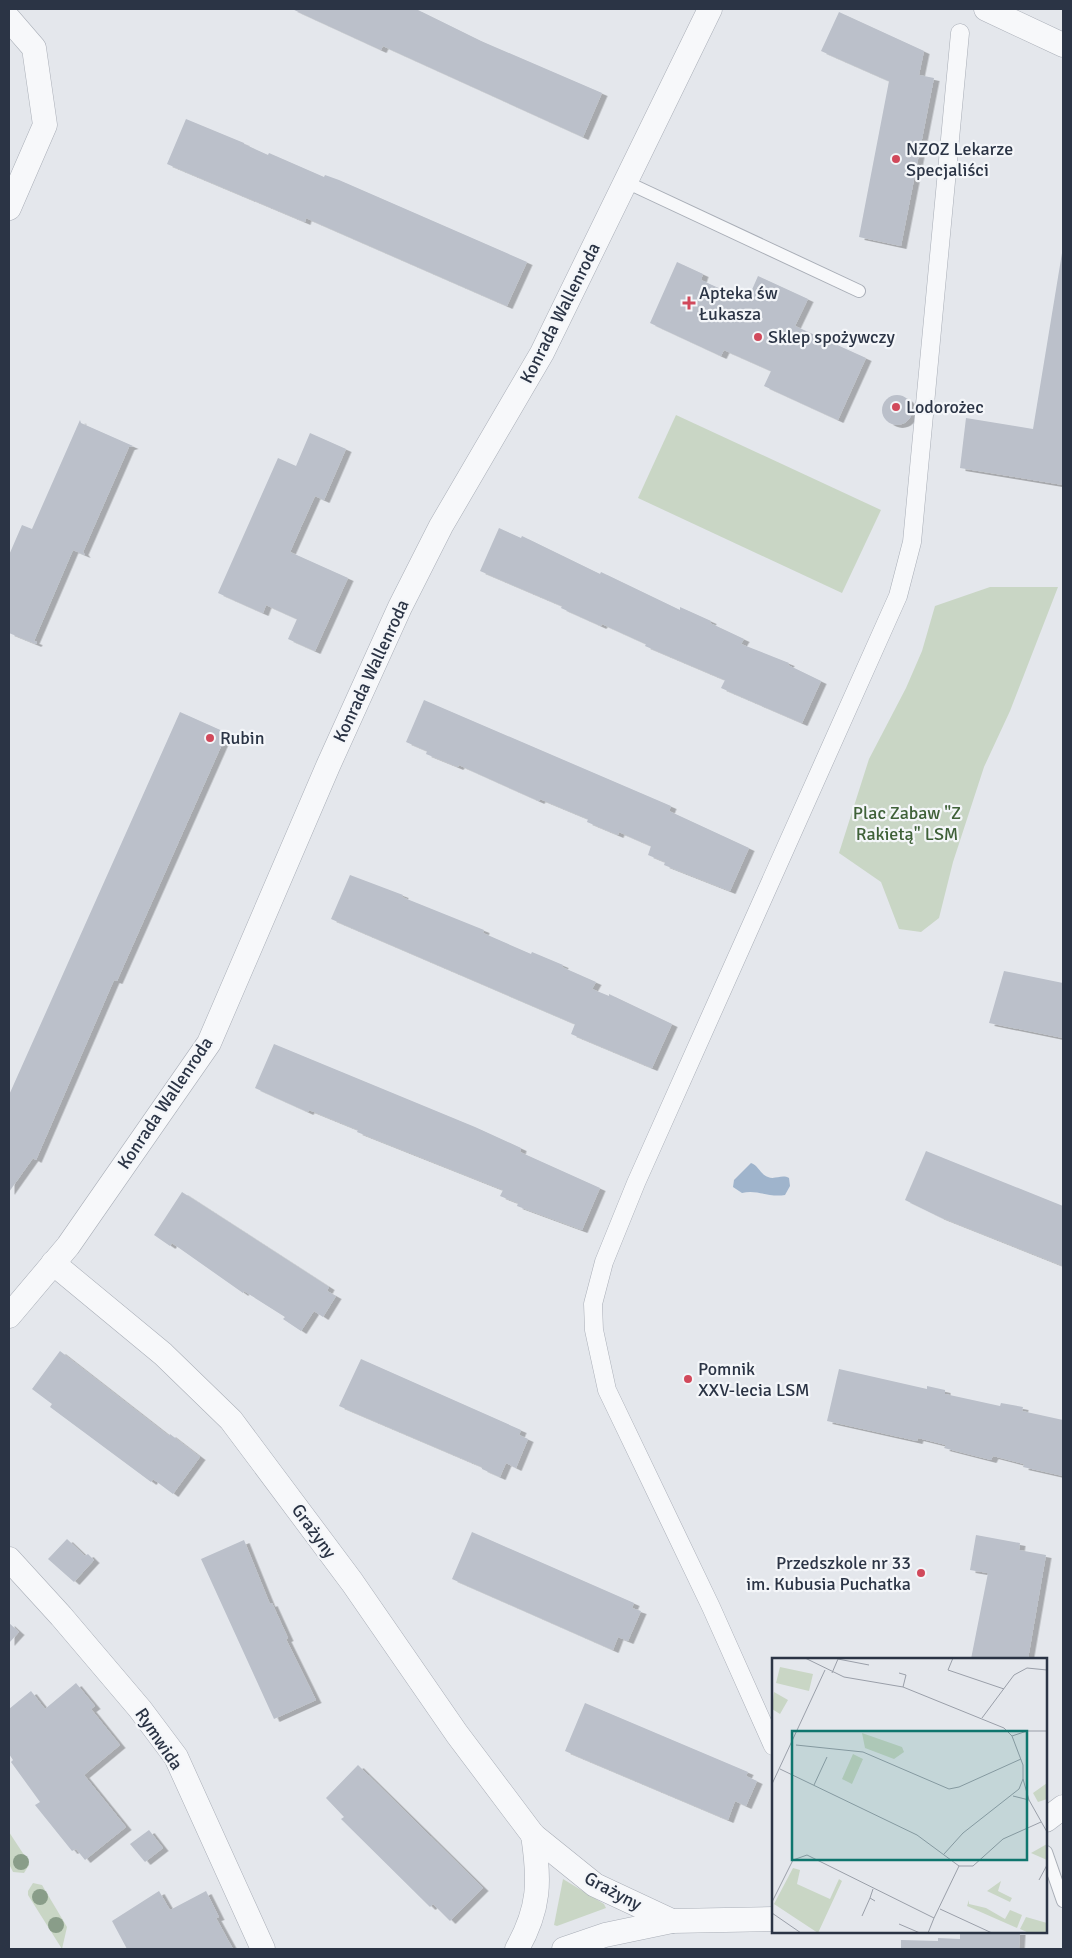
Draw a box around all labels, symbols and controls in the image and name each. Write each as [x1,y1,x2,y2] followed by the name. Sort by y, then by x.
[906,138,1013,181] place label: NZOZ Lekarze Specjaliści
[890,153,902,165] marker: NZOZ Lekarze Specjaliści
[515,239,605,387] street label: Konrada Wallenroda
[699,282,778,325] place label: Apteka św Łukasza
[683,297,695,309] marker: Apteka św Łukasza
[768,326,896,348] place label: Sklep spożywczy
[752,331,764,343] marker: Sklep spożywczy
[906,396,984,418] place label: Lodorożec
[890,401,902,413] marker: Lodorożec
[328,596,414,746] street label: Konrada Wallenroda
[220,727,264,749] place label: Rubin
[204,732,216,744] marker: Rubin
[853,802,961,845] park label: Plac Zabaw "Z Rakietą" LSM
[113,1033,217,1173] street label: Konrada Wallenroda
[698,1358,809,1401] place label: Pomnik XXV-lecia LSM
[682,1373,694,1385] marker: Pomnik XXV-lecia LSM
[287,1500,341,1563] street label: Grażyny
[746,1552,911,1595] place label: Przedszkole nr 33 im. Kubusia Puchatka
[915,1567,927,1579] marker: Przedszkole nr 33 im. Kubusia Puchatka
[772,1658,1047,1933] inset map
[130,1704,188,1774] street label: Rymwida
[581,1867,646,1915] street label: Grażyny

